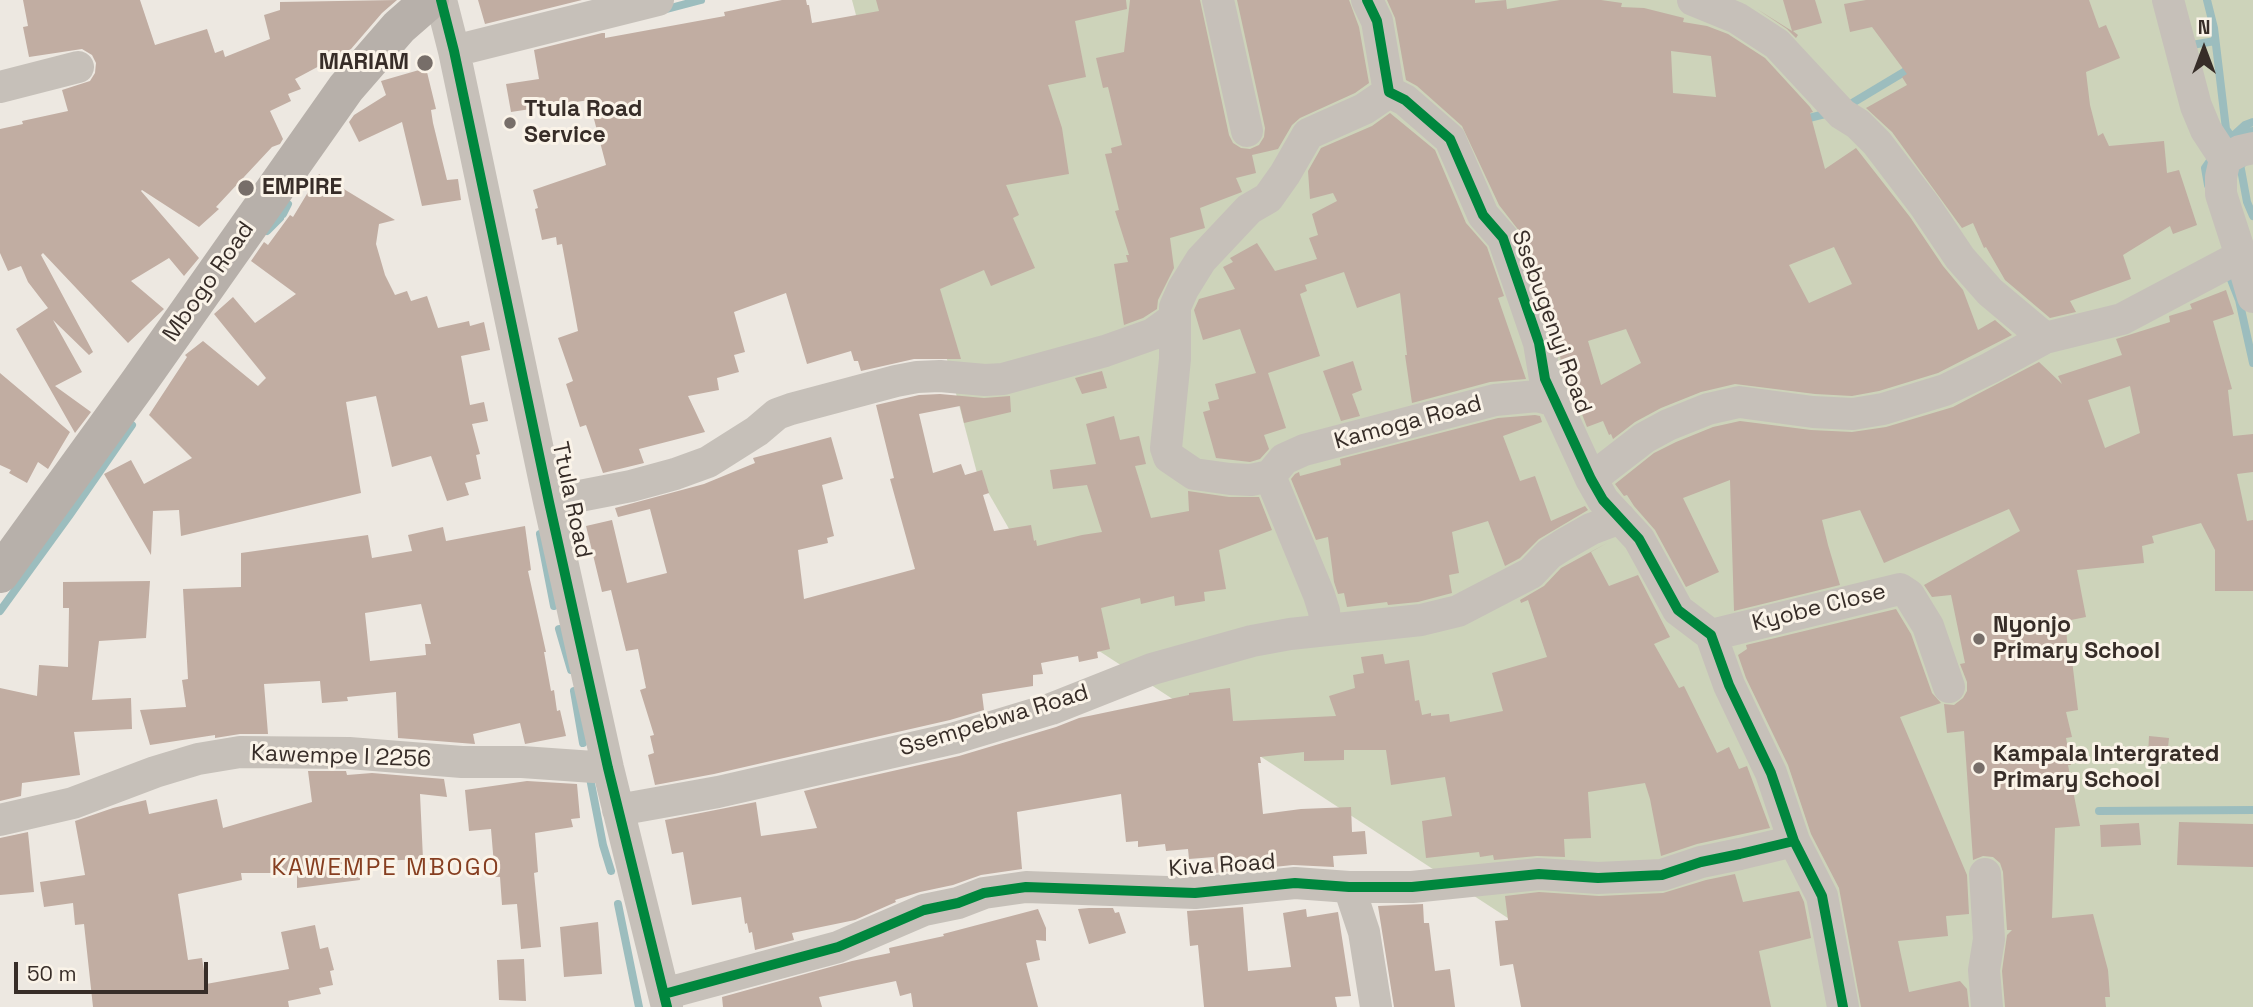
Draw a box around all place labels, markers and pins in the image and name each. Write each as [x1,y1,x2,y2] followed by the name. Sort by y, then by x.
[319,49,409,77] place label: MARIAM
[415,53,435,73] marker: MARIAM
[524,96,642,150] place label: Ttula Road Service
[502,115,518,131] marker: Ttula Road Service
[262,174,342,202] place label: EMPIRE
[236,178,256,198] marker: EMPIRE
[1993,612,2160,666] place label: Nyonjo Primary School
[1971,631,1987,647] marker: Nyonjo Primary School
[1993,741,2220,795] place label: Kampala Intergrated Primary School
[1971,760,1987,776] marker: Kampala Intergrated Primary School

